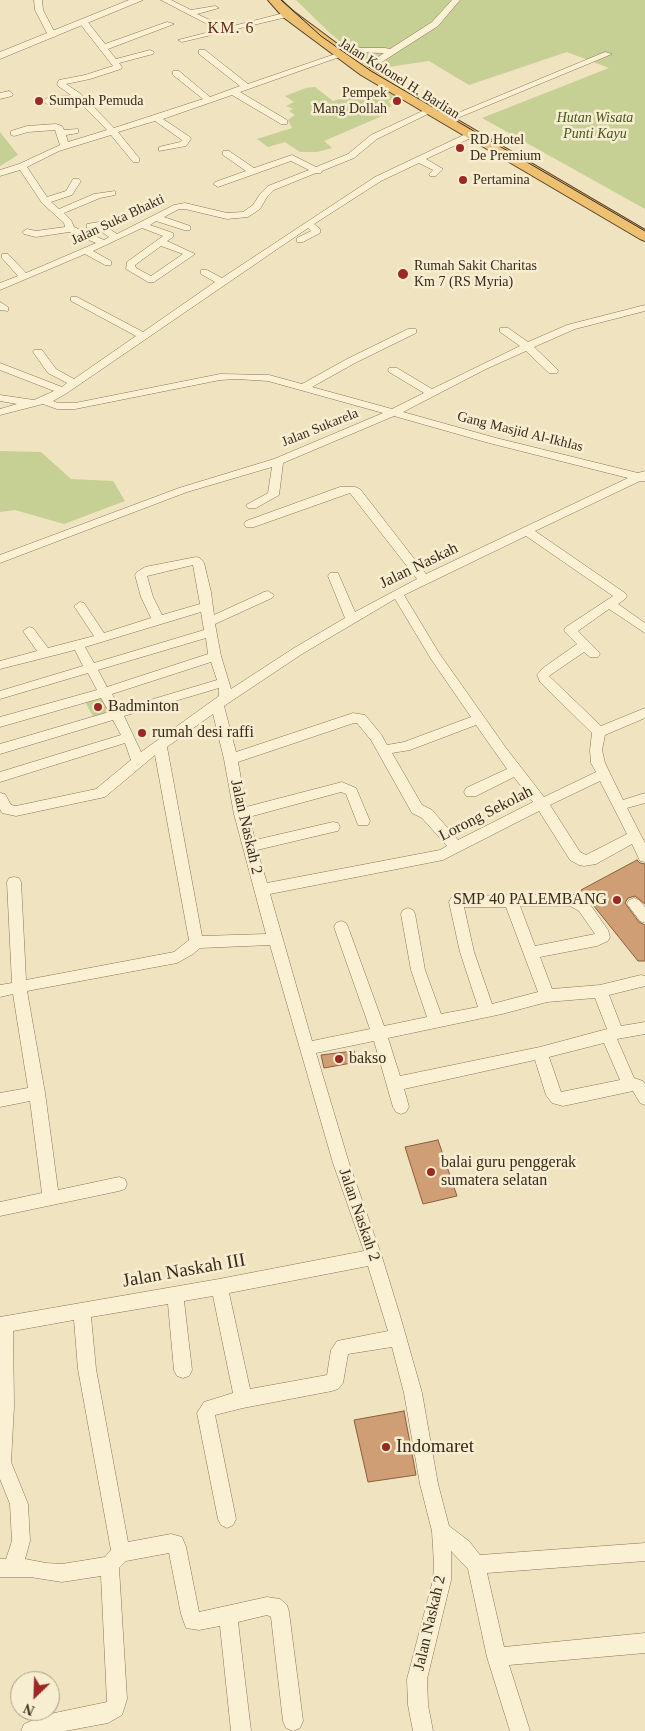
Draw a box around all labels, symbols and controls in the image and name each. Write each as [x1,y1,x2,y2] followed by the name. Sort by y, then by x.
[207,19,255,39] district label: KM. 6
[336,35,462,123] street label: Jalan Kolonel H. Barlian
[313,85,387,118] place label: Pempek Mang Dollah
[49,93,143,109] place label: Sumpah Pemuda
[33,95,45,107] marker: Sumpah Pemuda
[391,95,403,107] marker: Pempek Mang Dollah
[557,110,633,142] park label: Hutan Wisata Punti Kayu
[470,132,541,164] place label: RD Hotel De Premium
[454,142,466,154] marker: RD Hotel De Premium
[473,172,530,188] place label: Pertamina
[457,174,469,186] marker: Pertamina
[69,191,167,249] street label: Jalan Suka Bhakti
[414,258,537,290] place label: Rumah Sakit Charitas Km 7 (RS Myria)
[396,267,410,281] marker: Rumah Sakit Charitas Km 7 (RS Myria)
[279,405,361,451] street label: Jalan Sukarela
[455,408,585,456] street label: Gang Masjid Al-Ikhlas
[377,539,461,593] street label: Jalan Naskah
[108,697,179,717] place label: Badminton
[92,701,104,713] marker: Badminton
[152,723,254,743] place label: rumah desi raffi
[136,727,148,739] marker: rumah desi raffi
[226,778,266,876] street label: Jalan Naskah 2
[436,782,536,846] street label: Lorong Sekolah
[453,890,607,910] place label: SMP 40 PALEMBANG
[611,894,623,906] marker: SMP 40 PALEMBANG
[349,1049,386,1069] place label: bakso
[333,1053,345,1065] marker: bakso
[441,1153,576,1191] place label: balai guru penggerak sumatera selatan
[334,1166,384,1264] street label: Jalan Naskah 2
[425,1166,437,1178] marker: balai guru penggerak sumatera selatan
[121,1249,247,1293] street label: Jalan Naskah III
[396,1436,474,1458] place label: Indomaret
[380,1441,392,1453] marker: Indomaret
[410,1574,450,1672] street label: Jalan Naskah 2
[10,1671,60,1721] north arrow
[21,1700,37,1718] text: N

